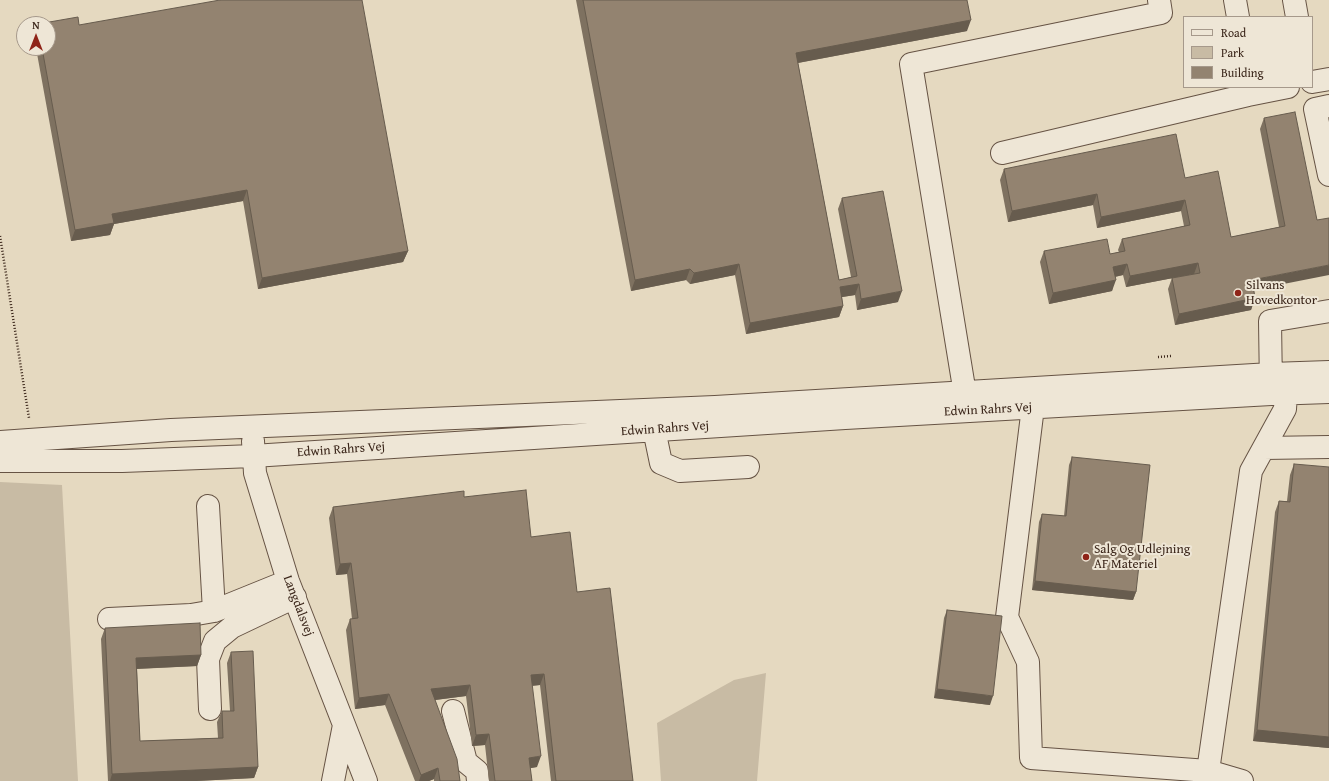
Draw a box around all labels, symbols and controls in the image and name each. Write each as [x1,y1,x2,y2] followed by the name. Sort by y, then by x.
[16,16,56,56] north arrow
[1183,16,1313,88] legend
[32,17,40,33] text: N
[1221,24,1246,41] text: Road
[1221,44,1244,61] text: Park
[1221,64,1264,81] text: Building
[1246,278,1317,309] place label: Silvans Hovedkontor
[1233,288,1243,298] marker: Silvans Hovedkontor
[944,400,1032,420] street label: Edwin Rahrs Vej
[620,418,710,440] street label: Edwin Rahrs Vej
[296,439,386,461] street label: Edwin Rahrs Vej
[1094,542,1190,573] place label: Salg Og Udlejning AF Materiel
[1081,552,1091,562] marker: Salg Og Udlejning AF Materiel
[279,573,317,639] street label: Langdalsvej

